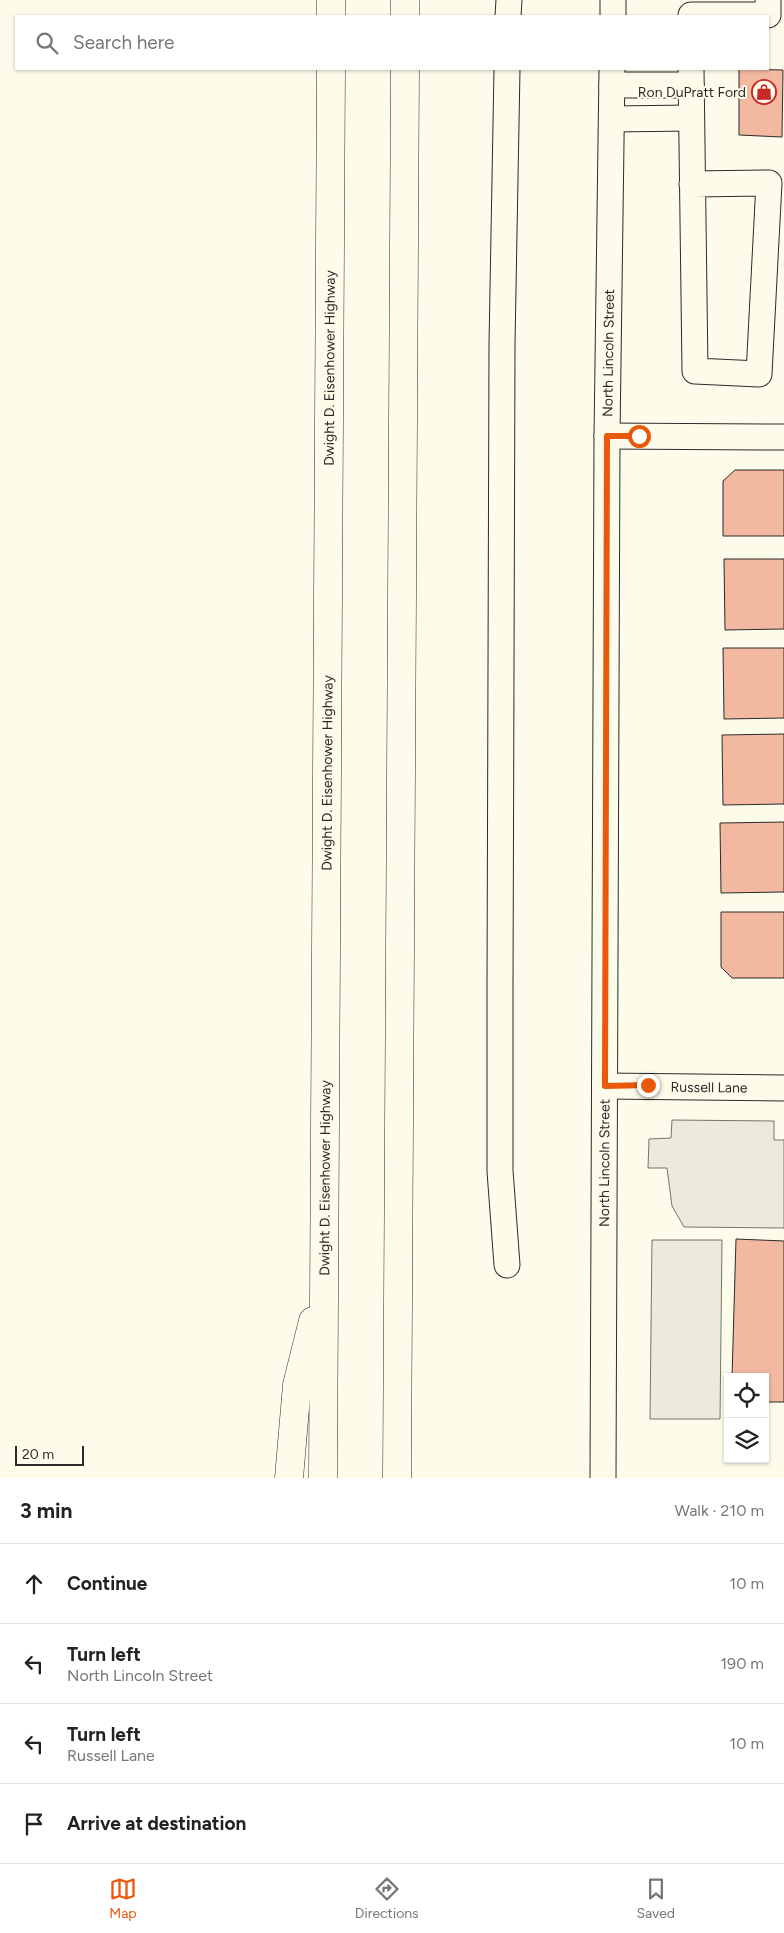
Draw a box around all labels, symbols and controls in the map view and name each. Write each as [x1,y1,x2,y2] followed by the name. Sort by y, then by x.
[15,15,769,70] search box
[33,29,61,57] icon: search
[73,31,175,54] text: Search here
[751,79,777,105] shop icon: Ron DuPratt Ford
[638,84,746,101] place label: Ron DuPratt Ford
[320,270,338,466] street label: Dwight D. Eisenhower Highway
[599,289,618,417] street label: North Lincoln Street
[628,425,651,448] route start
[318,675,336,871] street label: Dwight D. Eisenhower Highway
[637,1074,660,1097] route end
[670,1078,748,1096] street label: Russell Lane
[316,1080,334,1276] street label: Dwight D. Eisenhower Highway
[595,1099,613,1227] street label: North Lincoln Street
[724,1373,769,1463] map controls
[724,1373,769,1418] button: locate
[724,1418,769,1463] button: layers
[15,1443,84,1466] scale bar
[22,1446,54,1463] text: 20 m
[20,1498,72,1523] text: 3 min
[675,1501,764,1520] text: Walk · 210 m
[20,1570,48,1598] icon: ahead
[67,1572,147,1595] text: Continue
[730,1574,764,1593] text: 10 m
[67,1643,141,1666] text: Turn left
[20,1650,48,1678] icon: left
[721,1654,764,1673] text: 190 m
[67,1666,213,1685] text: North Lincoln Street
[67,1723,141,1746] text: Turn left
[20,1730,48,1758] icon: left
[730,1734,764,1753] text: 10 m
[67,1746,155,1765] text: Russell Lane
[20,1810,48,1838] icon: arrive
[67,1812,246,1835] text: Arrive at destination
[109,1875,137,1922] tab: Map
[355,1875,419,1922] tab: Directions
[636,1875,675,1922] tab: Saved

